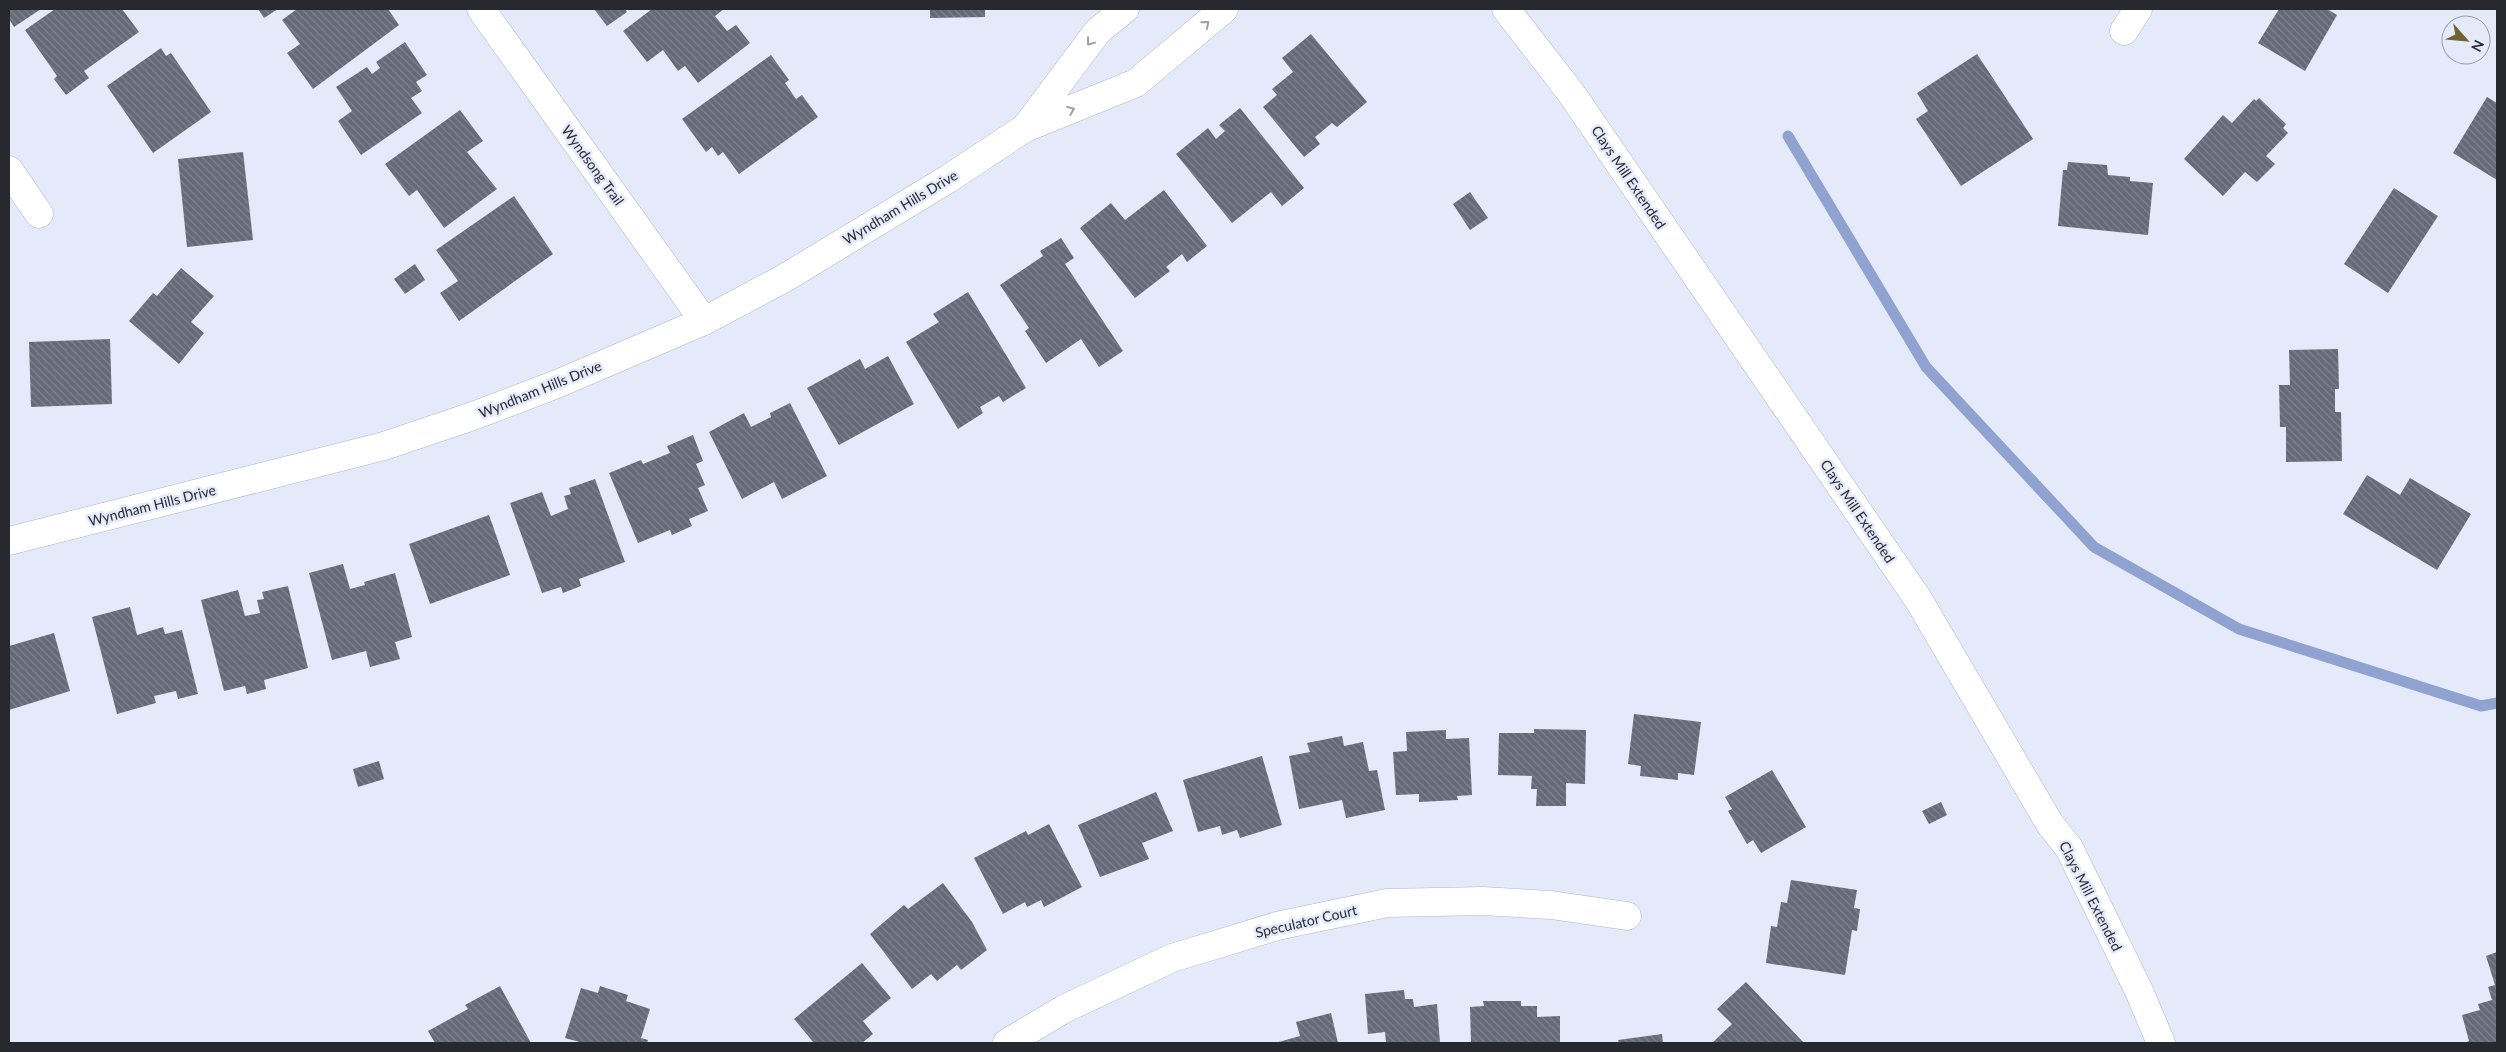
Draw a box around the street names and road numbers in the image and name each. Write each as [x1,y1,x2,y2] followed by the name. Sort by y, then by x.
[558,122,628,208] street label: Wyndsong Trail
[1588,122,1670,232] street label: Clays Mill Extended
[840,166,960,248] street label: Wyndham Hills Drive
[476,357,604,421] street label: Wyndham Hills Drive
[1817,456,1899,566] street label: Clays Mill Extended
[87,481,217,529] street label: Wyndham Hills Drive
[2056,838,2126,954] street label: Clays Mill Extended
[1254,901,1358,941] street label: Speculator Court

